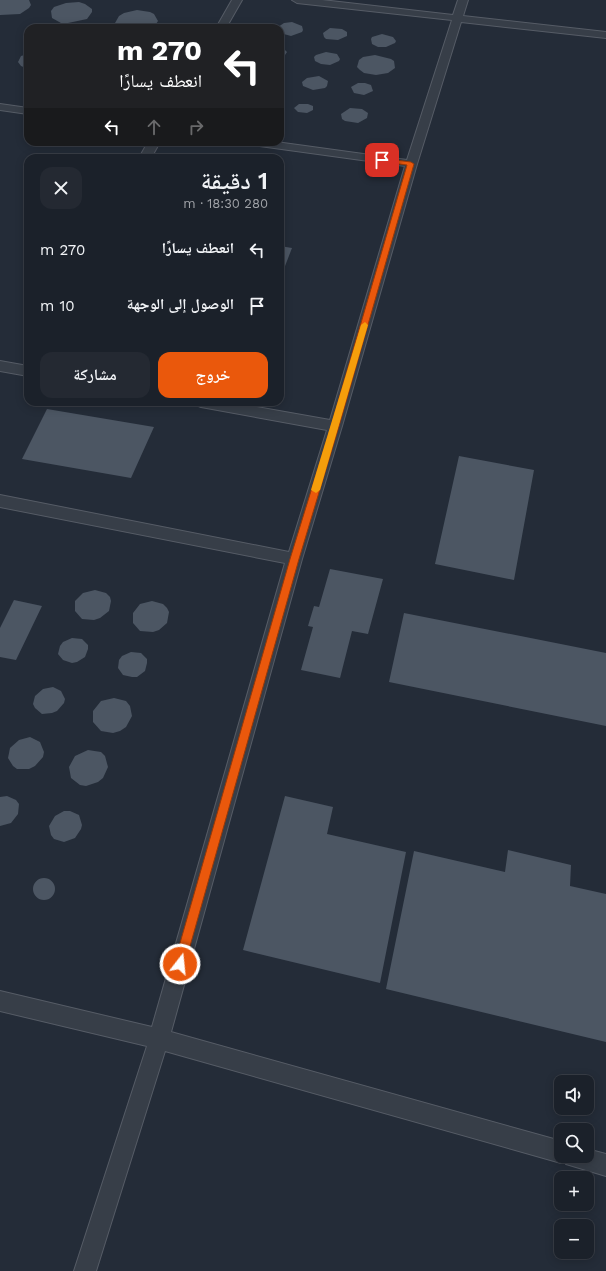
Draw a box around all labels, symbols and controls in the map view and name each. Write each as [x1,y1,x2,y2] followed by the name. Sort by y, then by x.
[117,34,202,67] text: 270 m
[216,40,268,92] icon: left
[119,70,202,91] text: انعطف يسارًا
[101,116,123,138] icon: left
[143,116,165,138] icon: ahead
[185,116,207,138] icon: right
[365,143,399,177] pin
[371,149,393,171] icon: arrive
[40,167,82,209] button: close
[201,167,268,195] text: 1 دقيقة
[183,196,268,211] text: 280 m · 18:30
[162,239,234,257] text: انعطف يسارًا
[246,239,268,261] icon: left
[40,241,85,259] text: 270 m
[127,295,234,313] text: الوصول إلى الوجهة
[246,295,268,317] icon: arrive
[40,297,75,315] text: 10 m
[40,352,150,398] button: مشاركة
[158,352,268,398] button: خروج
[159,943,201,985] position arrow
[554,1075,594,1259] map controls
[554,1075,594,1115] button: sound
[554,1123,594,1163] button: search
[554,1171,594,1211] button: +
[554,1219,594,1259] button: −

